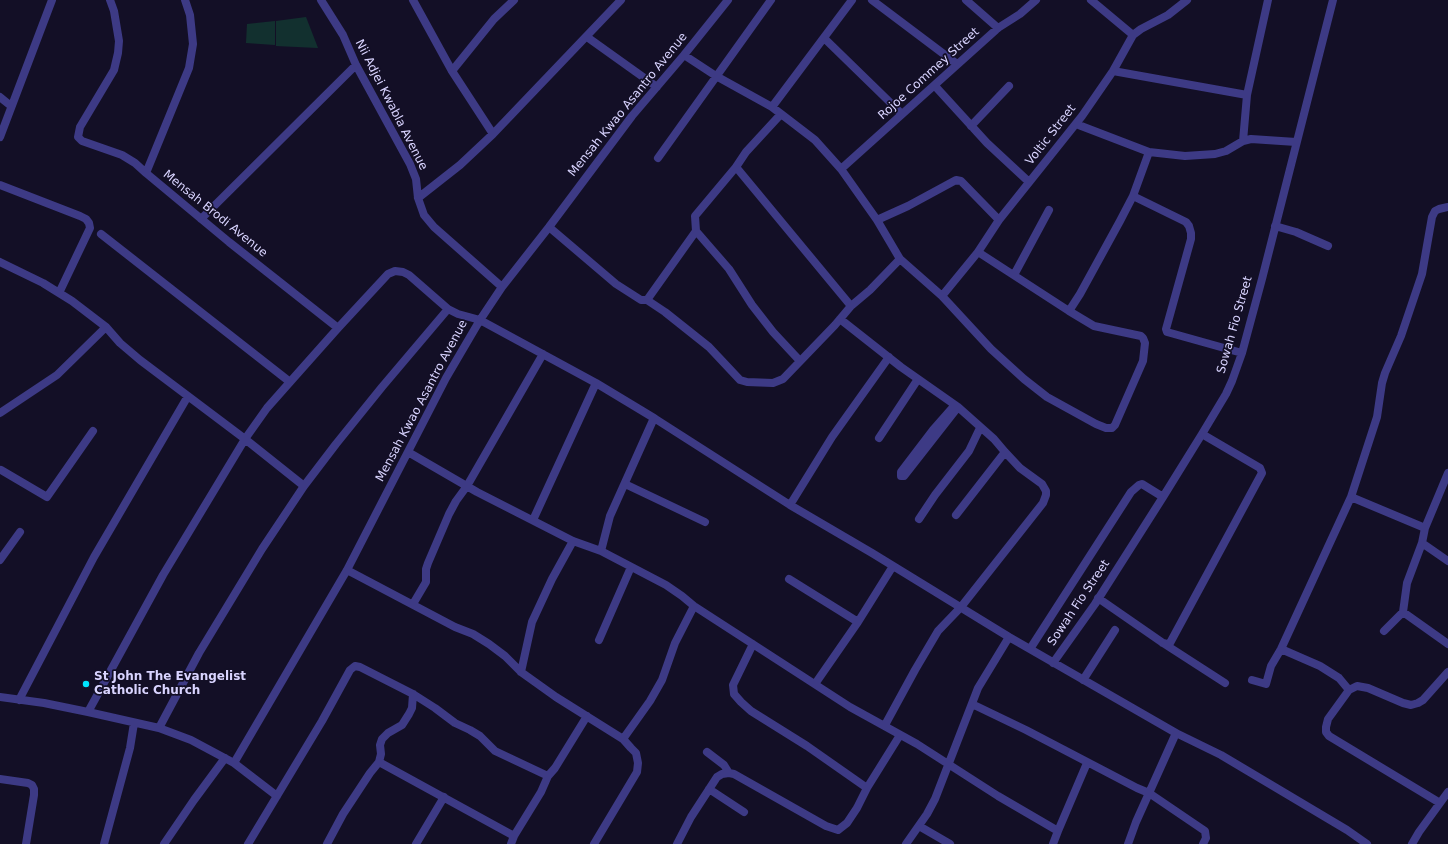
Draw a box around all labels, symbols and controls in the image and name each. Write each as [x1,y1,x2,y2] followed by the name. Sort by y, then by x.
[876,25,982,123] street label: Rojoe Commey Street
[565,30,691,180] street label: Mensah Kwao Asantro Avenue
[352,37,430,173] street label: Nii Adjei Kwabla Avenue
[1023,102,1079,168] street label: Voltic Street
[160,168,270,260] street label: Mensah Brodi Avenue
[1214,275,1256,375] street label: Sowah Fio Street
[373,318,471,484] street label: Mensah Kwao Asantro Avenue
[1045,557,1113,649] street label: Sowah Fio Street
[94,670,246,698] place label: St John The Evangelist Catholic Church
[81,679,91,689] marker: St John The Evangelist Catholic Church

